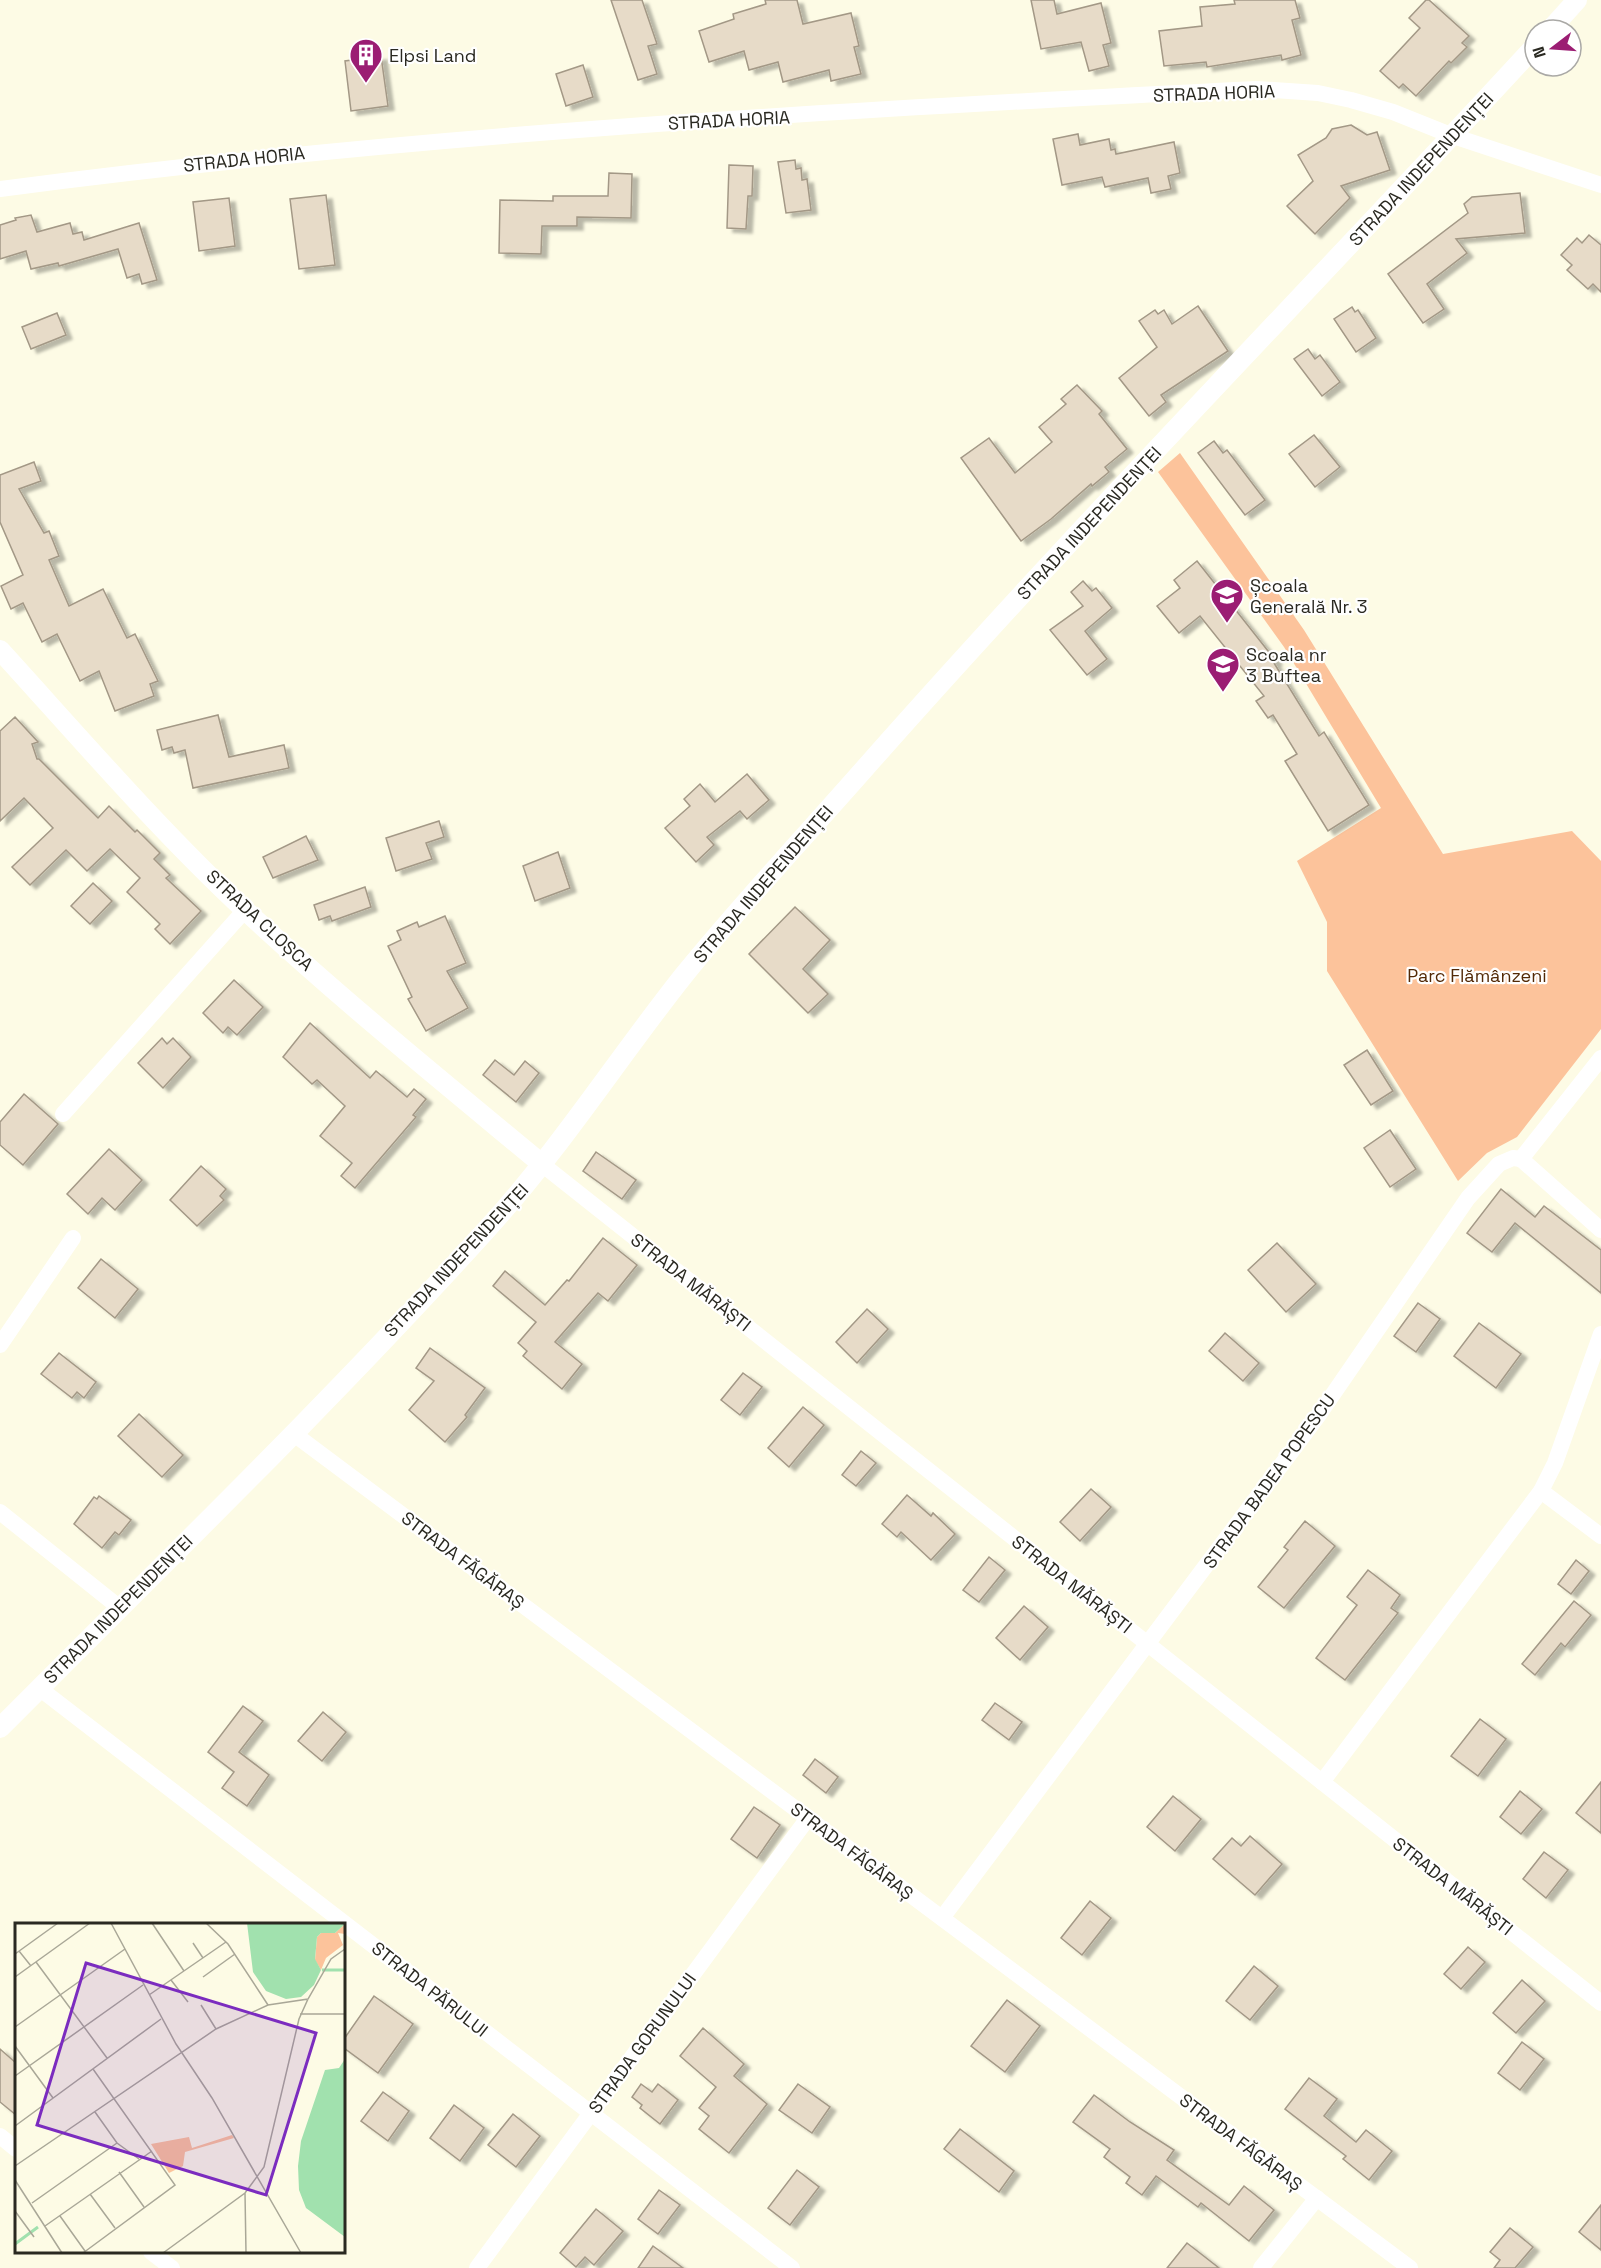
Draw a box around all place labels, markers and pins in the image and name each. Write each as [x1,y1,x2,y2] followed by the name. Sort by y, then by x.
[348,37,384,84] building icon: Elpsi Land
[389,44,476,67] place label: Elpsi Land
[1250,574,1368,618] place label: Școala Generală Nr. 3
[1209,577,1245,624] school or university icon: Școala Generală Nr. 3
[1246,643,1327,687] place label: Scoala nr 3 Buftea
[1205,646,1241,693] school or university icon: Scoala nr 3 Buftea

